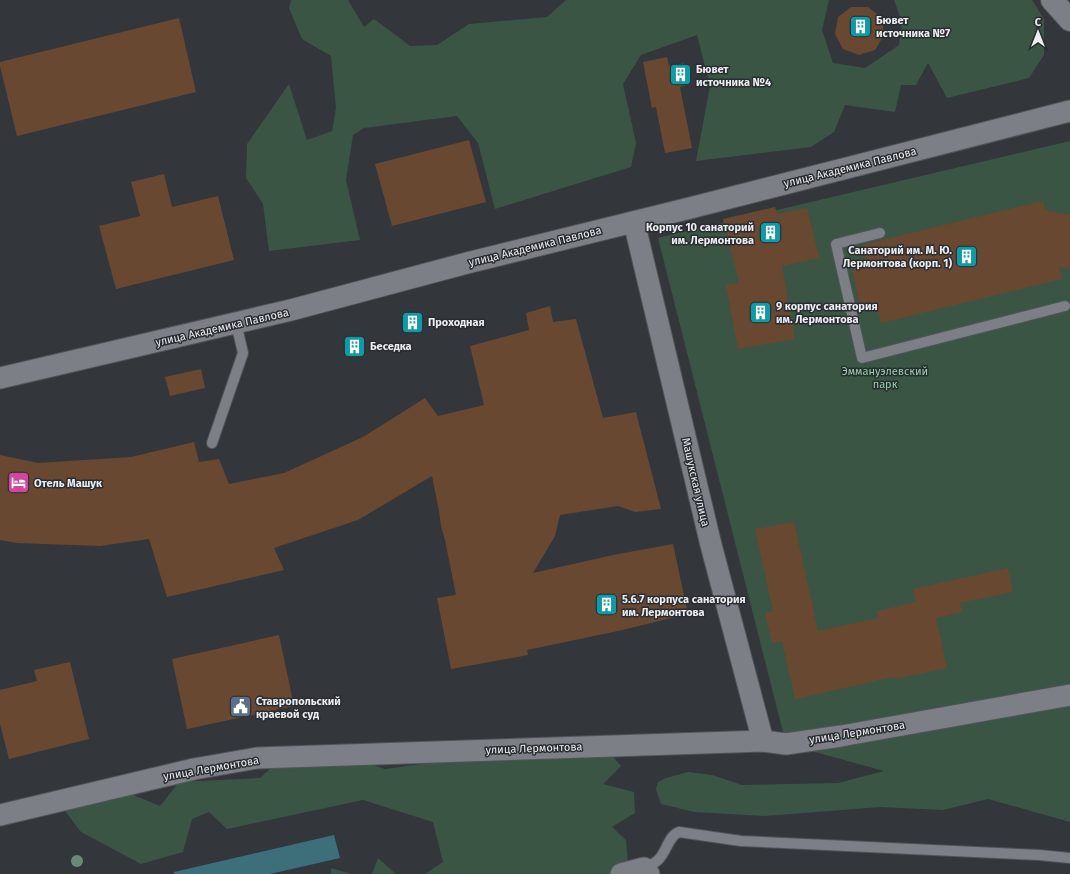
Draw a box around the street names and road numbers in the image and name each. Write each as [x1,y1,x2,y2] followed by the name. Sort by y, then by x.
[782,145,918,190] street label: улица Академика Павлова
[467,224,603,269] street label: улица Академика Павлова
[154,306,290,349] street label: улица Академика Павлова
[679,436,712,528] street label: Машукская улица
[808,718,906,746] street label: улица Лермонтова
[485,740,583,757] street label: улица Лермонтова
[162,754,260,783] street label: улица Лермонтова

